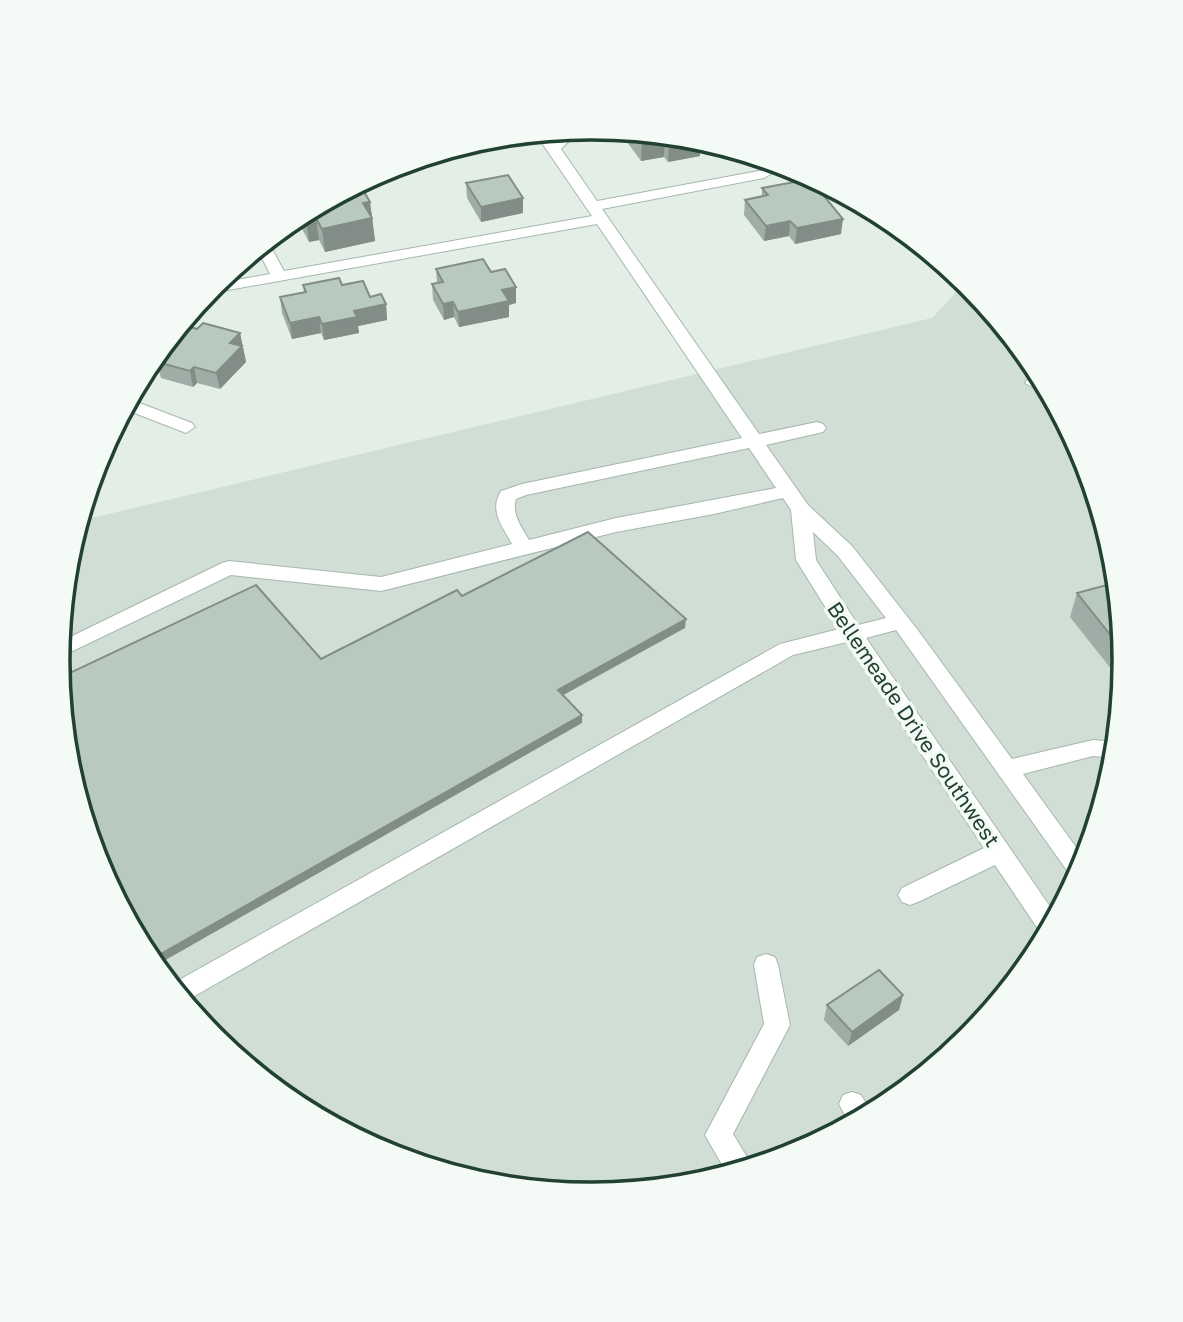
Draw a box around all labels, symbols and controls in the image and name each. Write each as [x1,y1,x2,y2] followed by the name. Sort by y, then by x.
[822,596,1006,852] street label: Bellemeade Drive Southwest

